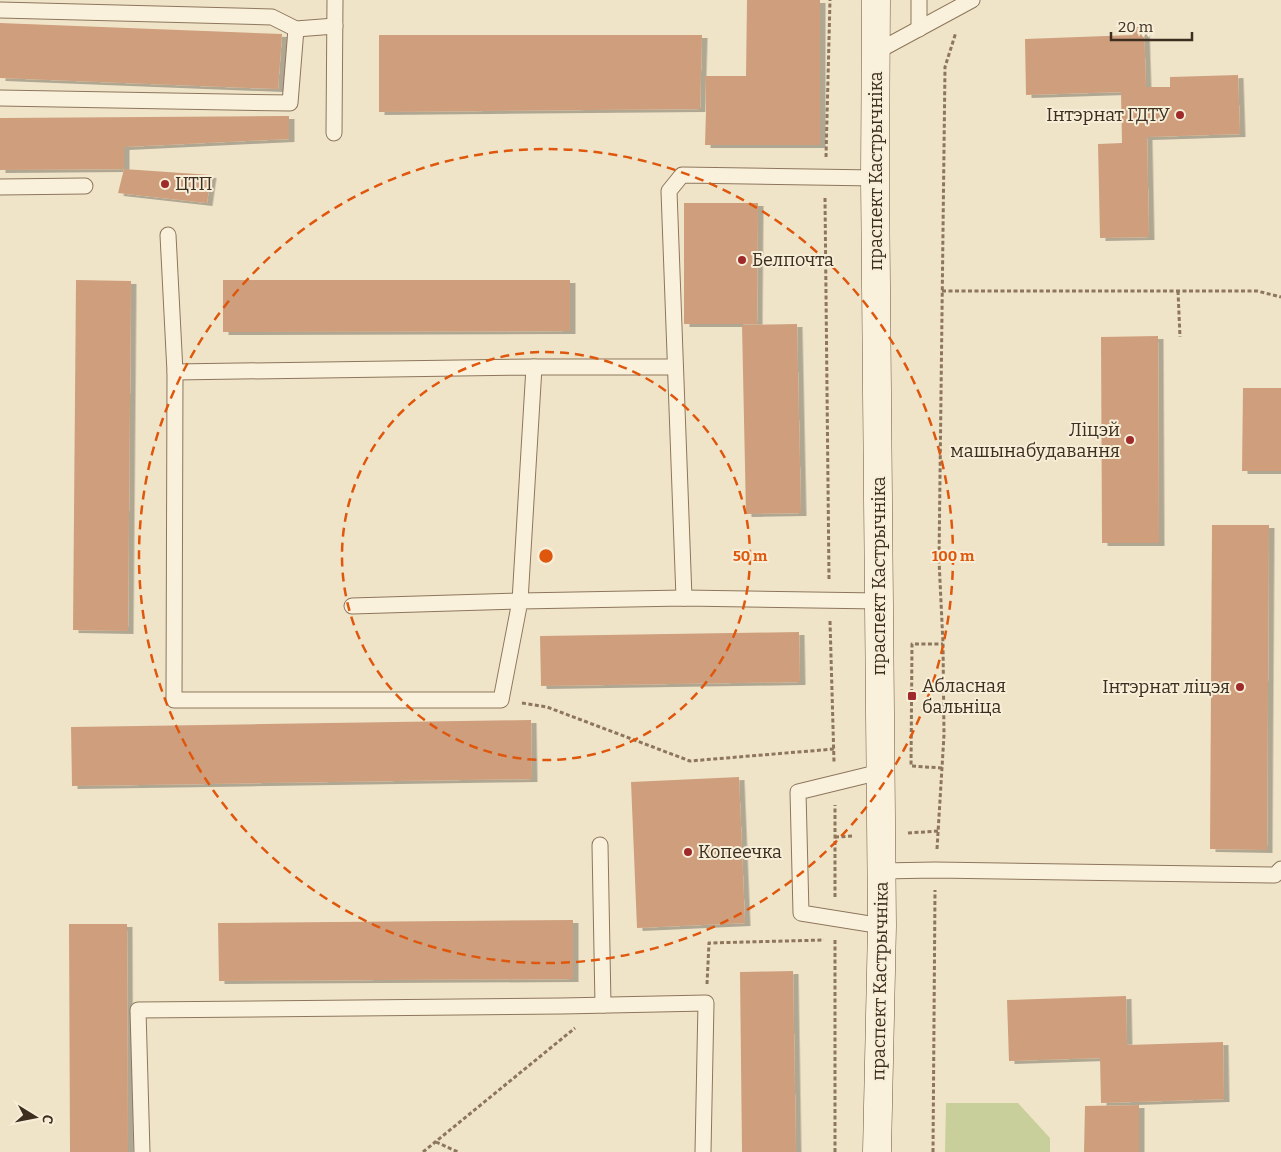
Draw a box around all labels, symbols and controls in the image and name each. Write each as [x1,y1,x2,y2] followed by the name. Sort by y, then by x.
[1111,10,1192,42] scale bar
[1118,18,1154,36] text: 20 m
[865,71,887,271] street label: праспект Кастрычніка
[1046,104,1171,126] place label: Інтэрнат ГДТУ
[1174,109,1186,121] marker: Інтэрнат ГДТУ
[175,173,212,195] place label: ЦТП
[159,178,171,190] marker: ЦТП
[752,249,834,271] place label: Белпочта
[736,254,748,266] marker: Белпочта
[950,419,1120,462] place label: Ліцэй машынабудавання
[1124,434,1136,446] marker: Ліцэй машынабудавання
[868,476,890,676] street label: праспект Кастрычніка
[537,547,555,565] centre of rings
[733,547,768,565] text: 50 m
[932,547,975,565] text: 100 m
[922,675,1006,718] place label: Абласная бальніца
[1102,676,1230,698] place label: Інтэрнат ліцэя
[1234,681,1246,693] marker: Інтэрнат ліцэя
[906,690,918,702] marker: Абласная бальніца
[698,841,782,863] place label: Копеечка
[682,846,694,858] marker: Копеечка
[867,881,893,1081] street label: праспект Кастрычніка
[10,1092,60,1142] north arrow
[38,1113,56,1125] text: С

